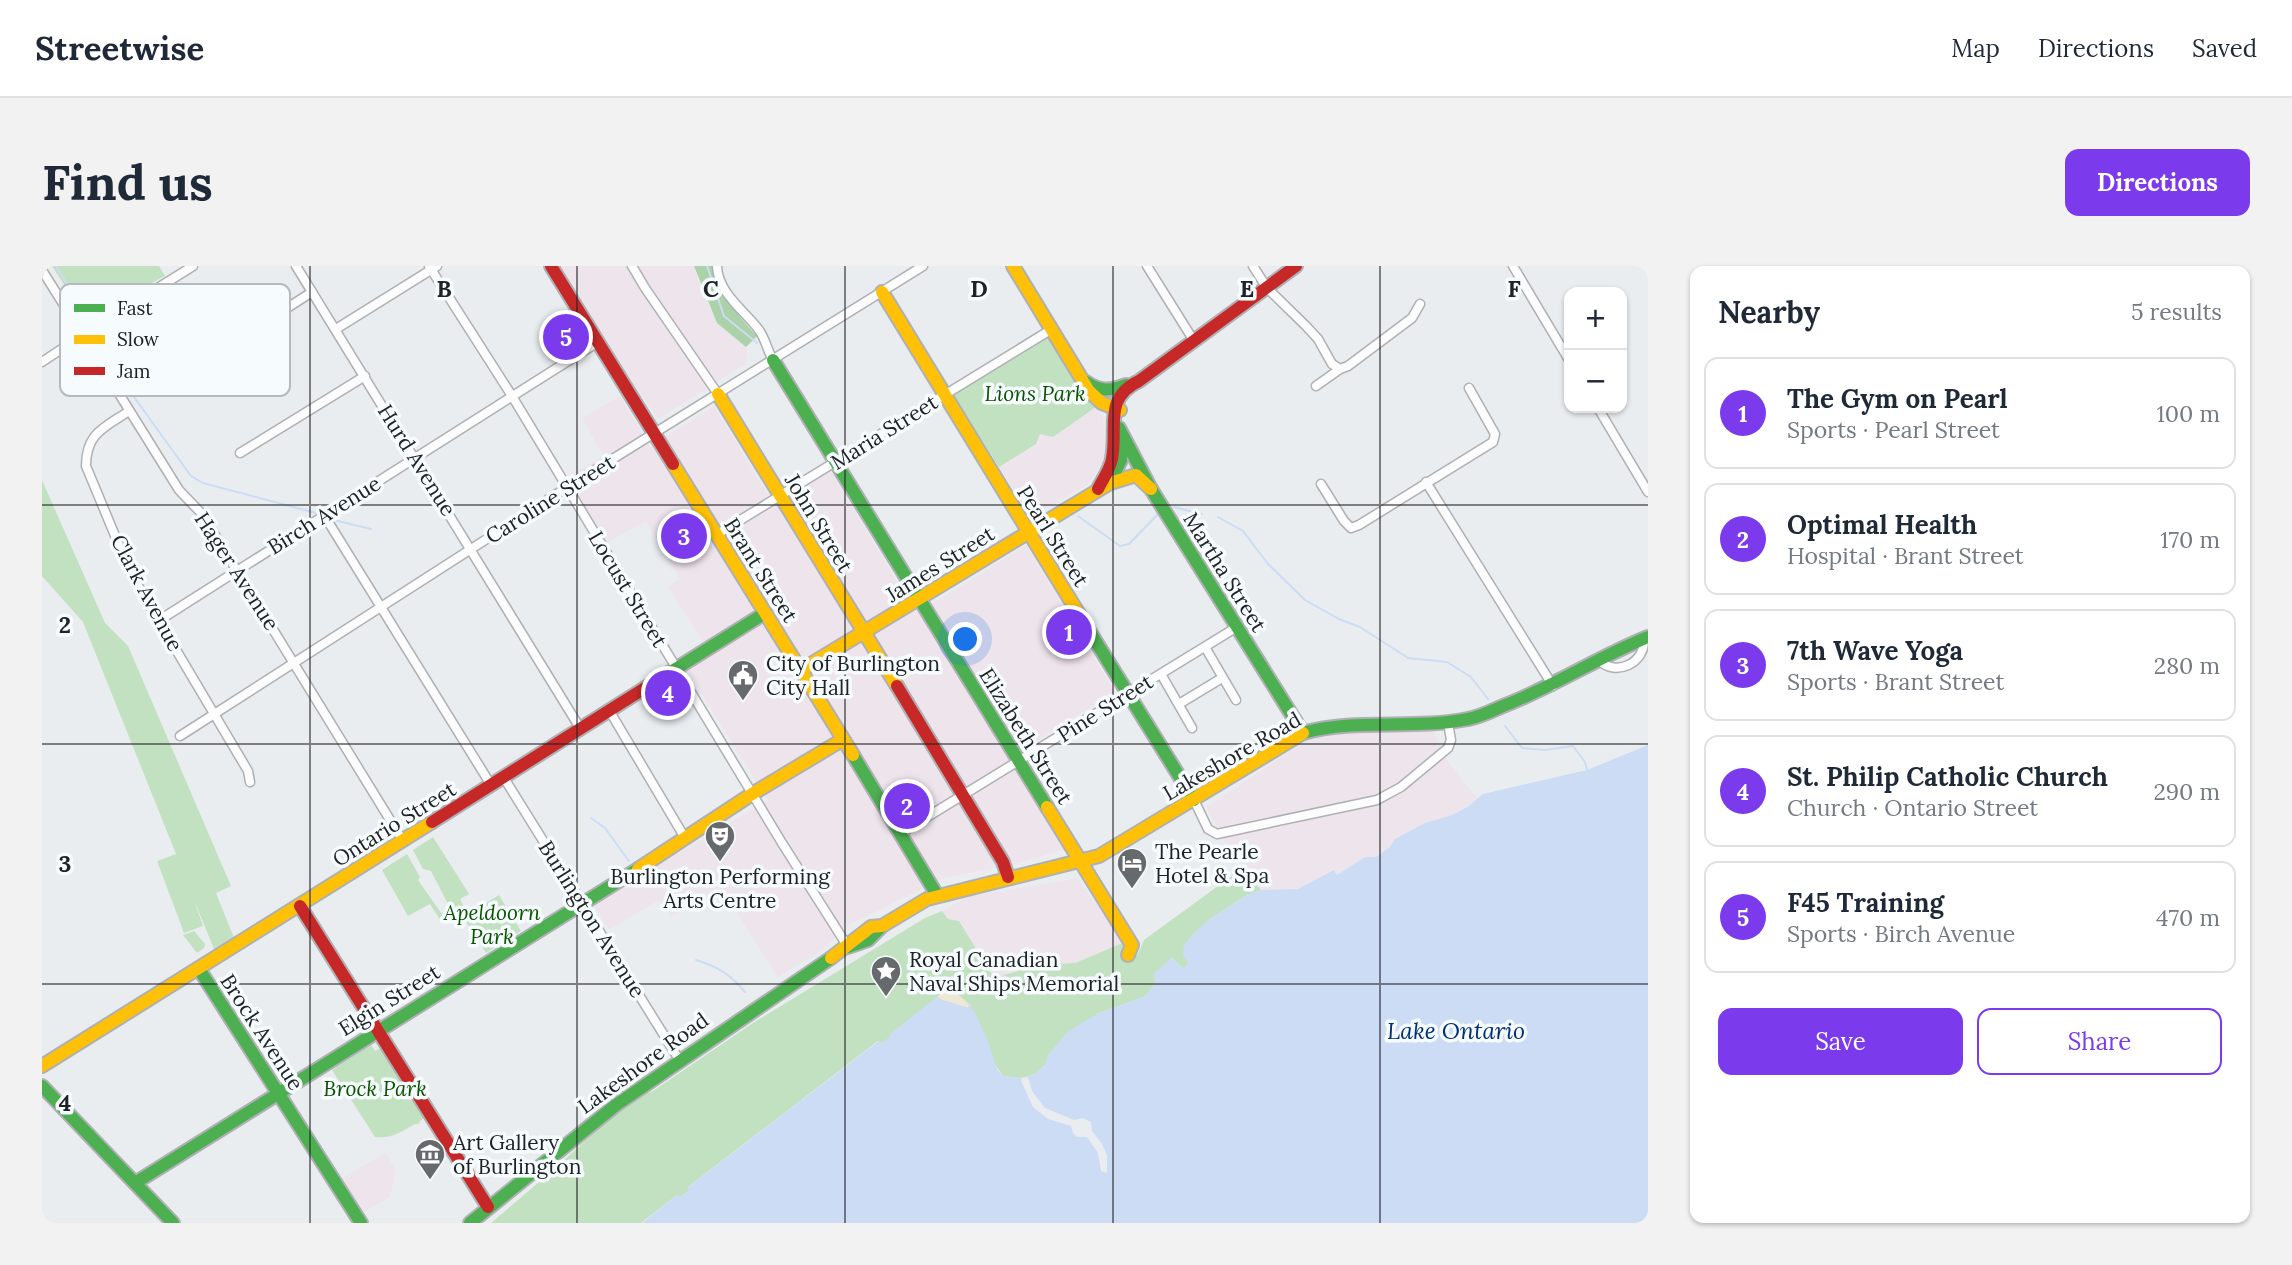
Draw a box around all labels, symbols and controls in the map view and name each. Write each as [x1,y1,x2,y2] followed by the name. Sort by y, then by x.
[35,27,204,69] text: Streetwise
[1951,33,2000,64] text: Map
[2038,33,2154,64] text: Directions
[2192,33,2257,64] text: Saved
[2065,149,2250,216] button: Directions
[42,151,213,213] text: Find us
[436,274,452,303] text: B
[703,274,719,303] text: C
[970,274,988,303] text: D
[1240,274,1254,303] text: E
[1507,274,1521,303] text: F
[60,284,290,396] legend
[1564,287,1627,413] map controls
[1564,287,1627,350] button: +
[1718,293,1820,331] text: Nearby
[117,296,153,320] text: Fast
[2131,297,2222,326] text: 5 results
[543,311,589,363] pin: 5
[117,327,160,351] text: Slow
[1564,350,1627,413] button: −
[116,359,151,383] text: Jam
[984,380,1086,407] park label: Lions Park
[1787,382,2008,415] text: The Gym on Pearl
[826,388,943,476] street label: Maria Street
[372,399,462,521] street label: Hurd Avenue
[1738,399,1748,428] text: 1
[2156,399,2220,428] text: 100 m
[1787,415,2000,444] text: Sports · Pearl Street
[480,448,620,550] street label: Caroline Street
[778,468,859,578] street label: John Street
[262,470,386,560] street label: Birch Avenue
[1011,480,1095,592] street label: Pearl Street
[189,507,285,635] street label: Hager Avenue
[1178,507,1273,638] street label: Martha Street
[1787,508,1977,541] text: Optimal Health
[661,510,707,562] pin: 3
[718,513,804,628] street label: Brant Street
[880,519,1000,609] street label: James Street
[1737,525,1749,554] text: 2
[2160,525,2220,554] text: 170 m
[583,526,674,653] street label: Locust Street
[105,530,189,656] street label: Clark Avenue
[1787,541,2024,570] text: Hospital · Brant Street
[1046,606,1092,658] pin: 1
[59,610,71,639] text: 2
[948,622,982,656] your location
[1787,634,1963,667] text: 7th Wave Yoga
[766,650,940,701] place label: City of Burlington City Hall
[1737,651,1749,680] text: 3
[2154,651,2220,680] text: 280 m
[726,658,760,702] public building icon: City of Burlington City Hall
[973,663,1079,810] street label: Elizabeth Street
[645,667,691,719] pin: 4
[1787,667,2004,696] text: Sports · Brant Street
[1052,668,1159,748] street label: Pine Street
[1158,706,1306,806] street label: Lakeshore Road
[1787,760,2108,793] text: St. Philip Catholic Church
[327,775,461,873] street label: Ontario Street
[1737,777,1749,806] text: 4
[2153,777,2220,806] text: 290 m
[884,780,930,832] pin: 2
[1787,793,2038,822] text: Church · Ontario Street
[703,819,737,863] theatre icon: Burlington Performing Arts Centre
[533,835,651,1003] street label: Burlington Avenue
[1155,838,1269,889] place label: The Pearle Hotel & Spa
[1115,846,1149,890] hotel icon: The Pearle Hotel & Spa
[59,849,71,878] text: 3
[610,863,830,914] place label: Burlington Performing Arts Centre
[1787,886,1944,919] text: F45 Training
[443,899,540,950] park label: Apeldoorn Park
[1737,903,1749,932] text: 5
[2156,903,2220,932] text: 470 m
[1787,919,2015,948] text: Sports · Birch Avenue
[909,946,1119,997] place label: Royal Canadian Naval Ships Memorial
[869,954,903,998] place icon: Royal Canadian Naval Ships Memorial
[333,958,445,1042] street label: Elgin Street
[214,969,310,1095] street label: Brock Avenue
[572,1006,714,1120] street label: Lakeshore Road
[1718,1008,1963,1075] button: Save
[1977,1008,2222,1075] button: Share
[1387,1016,1525,1045] water label: Lake Ontario
[323,1075,427,1102] park label: Brock Park
[59,1088,71,1117] text: 4
[452,1129,582,1180] place label: Art Gallery of Burlington
[413,1137,447,1181] museum icon: Art Gallery of Burlington

